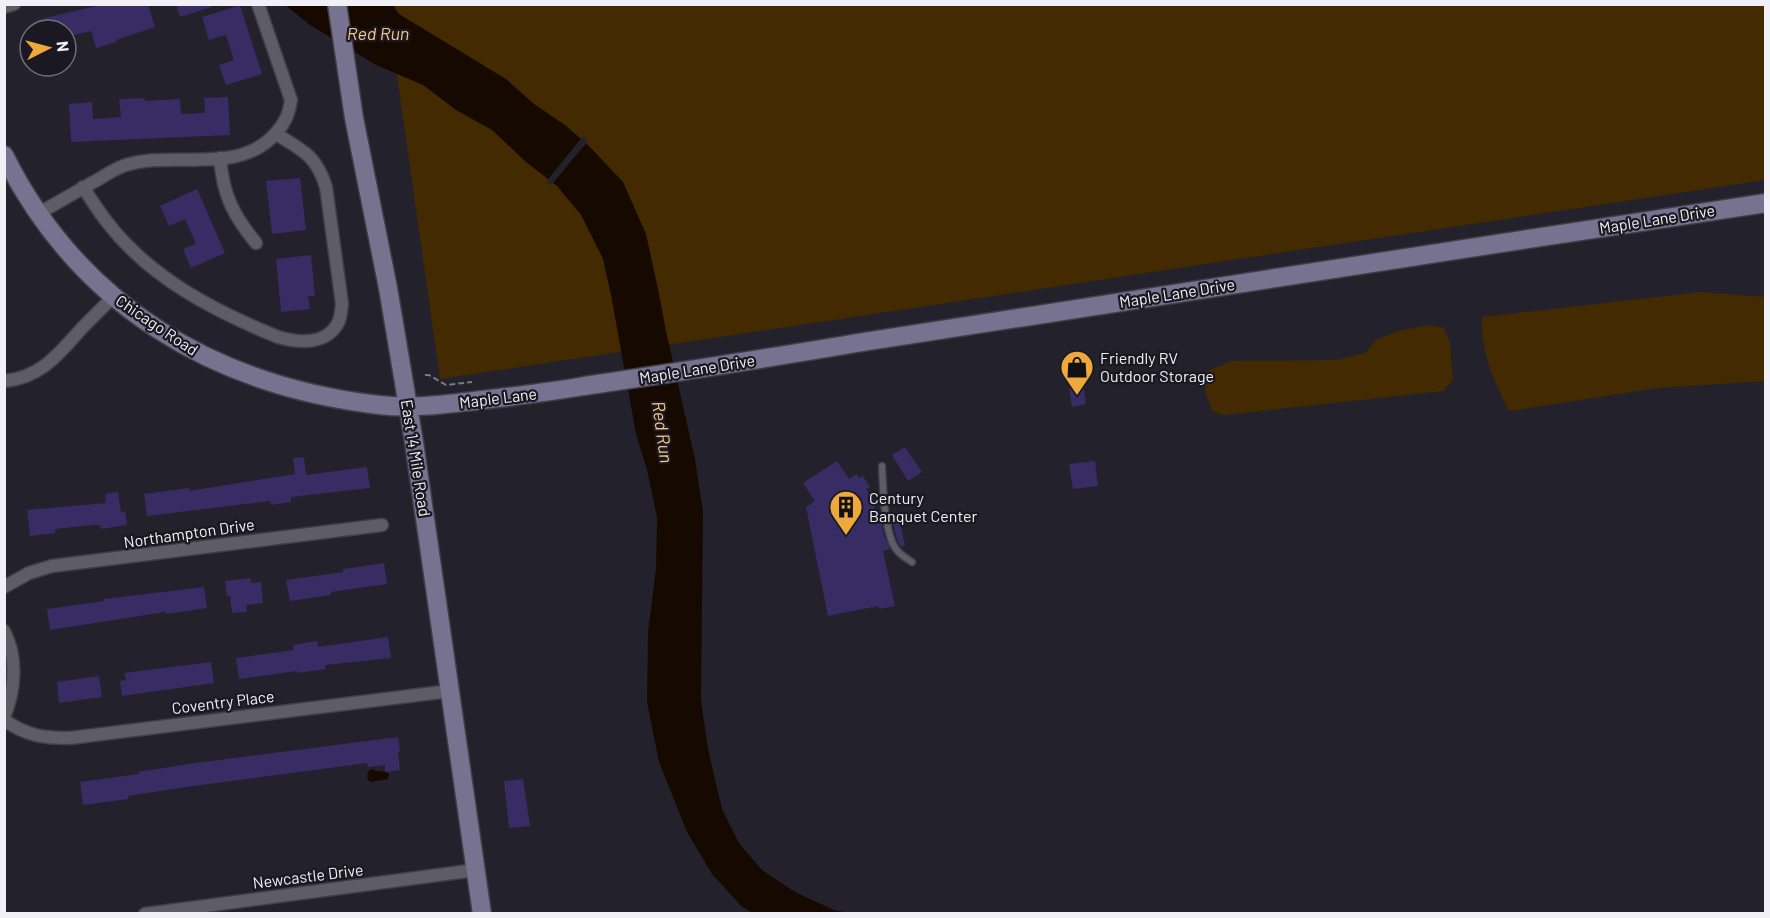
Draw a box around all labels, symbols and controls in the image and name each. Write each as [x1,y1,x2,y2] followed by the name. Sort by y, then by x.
[18,18,78,78] north arrow
[347,22,409,44] water label: Red Run
[53,40,73,53] text: N
[1598,200,1716,237] street label: Maple Lane Drive
[1118,274,1236,311] street label: Maple Lane Drive
[113,290,202,359] street label: Chicago Road
[1100,348,1214,385] place label: Friendly RV Outdoor Storage
[1059,349,1095,396] shop icon: Friendly RV Outdoor Storage
[638,350,756,387] street label: Maple Lane Drive
[458,383,538,412] street label: Maple Lane
[398,398,435,518] street label: East 14 Mile Road
[648,399,678,464] water label: Red Run
[869,488,978,525] place label: Century Banquet Center
[828,489,864,536] building icon: Century Banquet Center
[122,514,256,551] street label: Northampton Drive
[170,686,275,717] street label: Coventry Place
[251,859,364,892] street label: Newcastle Drive

